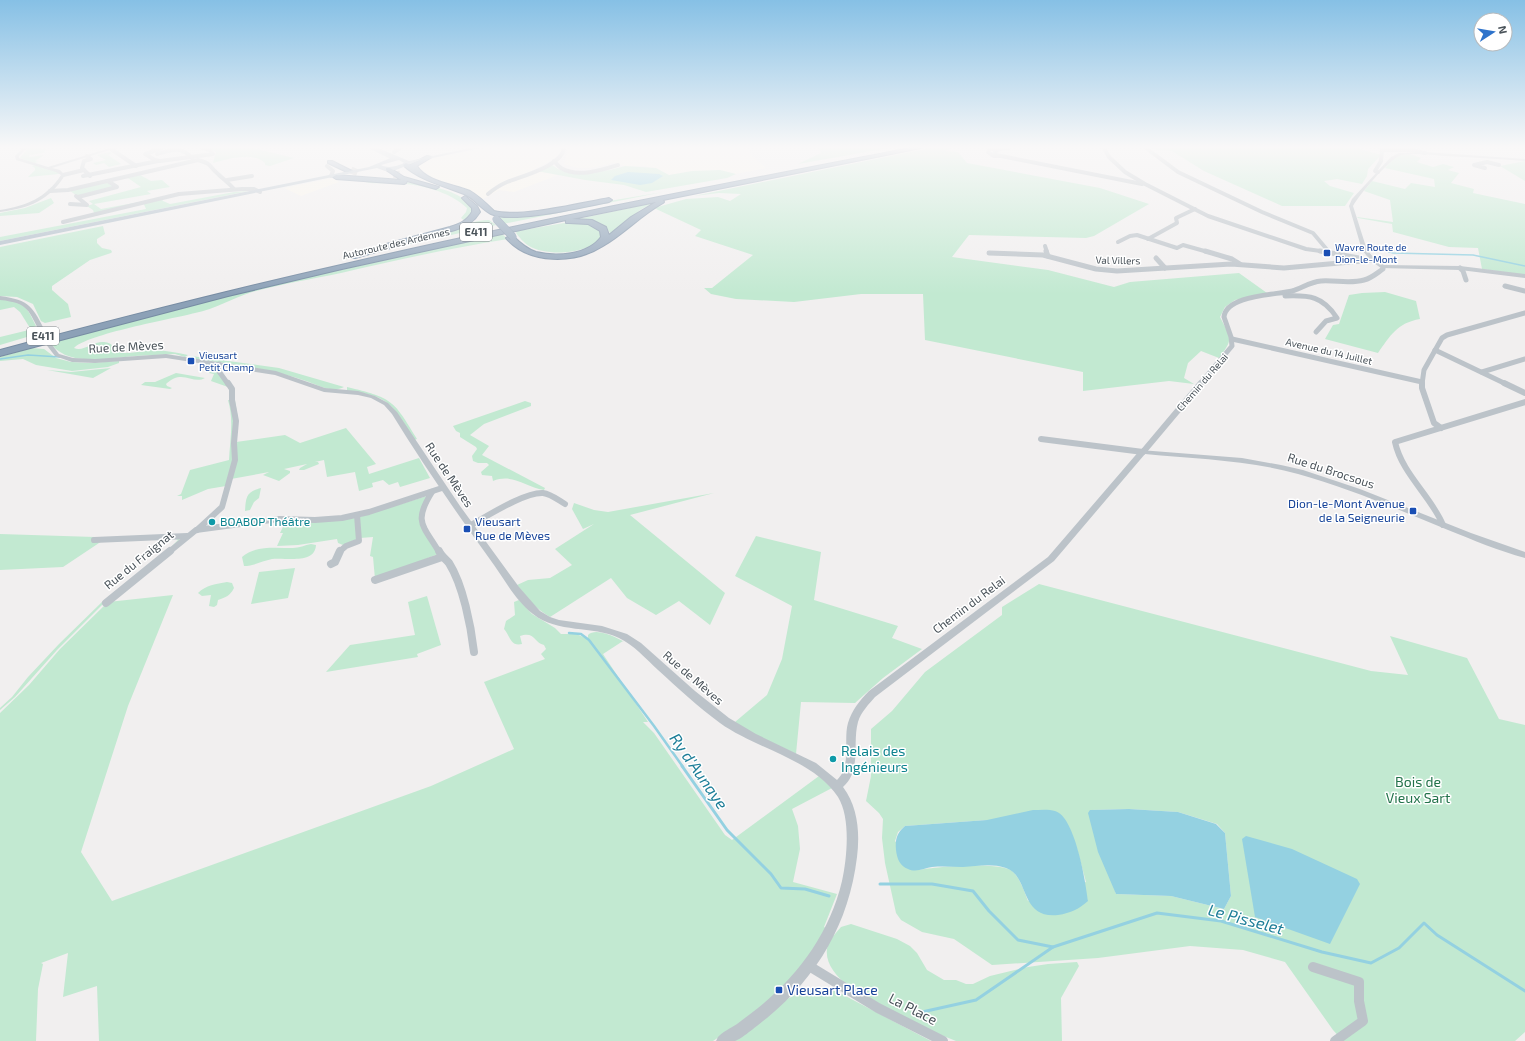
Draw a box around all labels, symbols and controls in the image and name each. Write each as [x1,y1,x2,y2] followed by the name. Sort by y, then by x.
[1473,12,1513,52] north arrow
[1496,25,1510,35] text: N
[460,223,492,241] road number: E411
[341,225,451,261] street label: Autoroute des Ardennes
[1335,241,1407,265] place label: Wavre Route de Dion-le-Mont
[1322,248,1332,258] marker: Wavre Route de Dion-le-Mont
[1095,254,1141,266] street label: Val Villers
[27,327,59,345] road number: E411
[1285,335,1374,367] street label: Avenue du 14 Juillet
[88,337,164,355] street label: Rue de Mèves
[199,349,254,373] place label: Vieusart Petit Champ
[1174,351,1230,413] street label: Chemin du Relai
[186,356,196,366] marker: Vieusart Petit Champ
[423,439,477,510] street label: Rue de Mèves
[1286,449,1376,491] street label: Rue du Brocsous
[1288,496,1405,524] place label: Dion-le-Mont Avenue de la Seigneurie
[1408,506,1418,516] marker: Dion-le-Mont Avenue de la Seigneurie
[220,514,310,528] place label: BOABOP Théâtre
[475,514,550,542] place label: Vieusart Rue de Mèves
[207,517,217,527] marker: BOABOP Théâtre
[462,524,472,534] marker: Vieusart Rue de Mèves
[101,527,176,591] street label: Rue du Fraignat
[930,573,1007,636] street label: Chemin du Relai
[661,647,727,707] street label: Rue de Mèves
[665,729,733,813] water label: Ry d'Aunaye
[841,742,908,775] place label: Relais des Ingénieurs
[828,754,838,764] marker: Relais des Ingénieurs
[1386,773,1450,806] park label: Bois de Vieux Sart
[1206,899,1287,938] water label: Le Pisselet
[787,981,878,998] place label: Vieusart Place
[774,985,784,995] marker: Vieusart Place
[886,989,940,1028] street label: La Place

